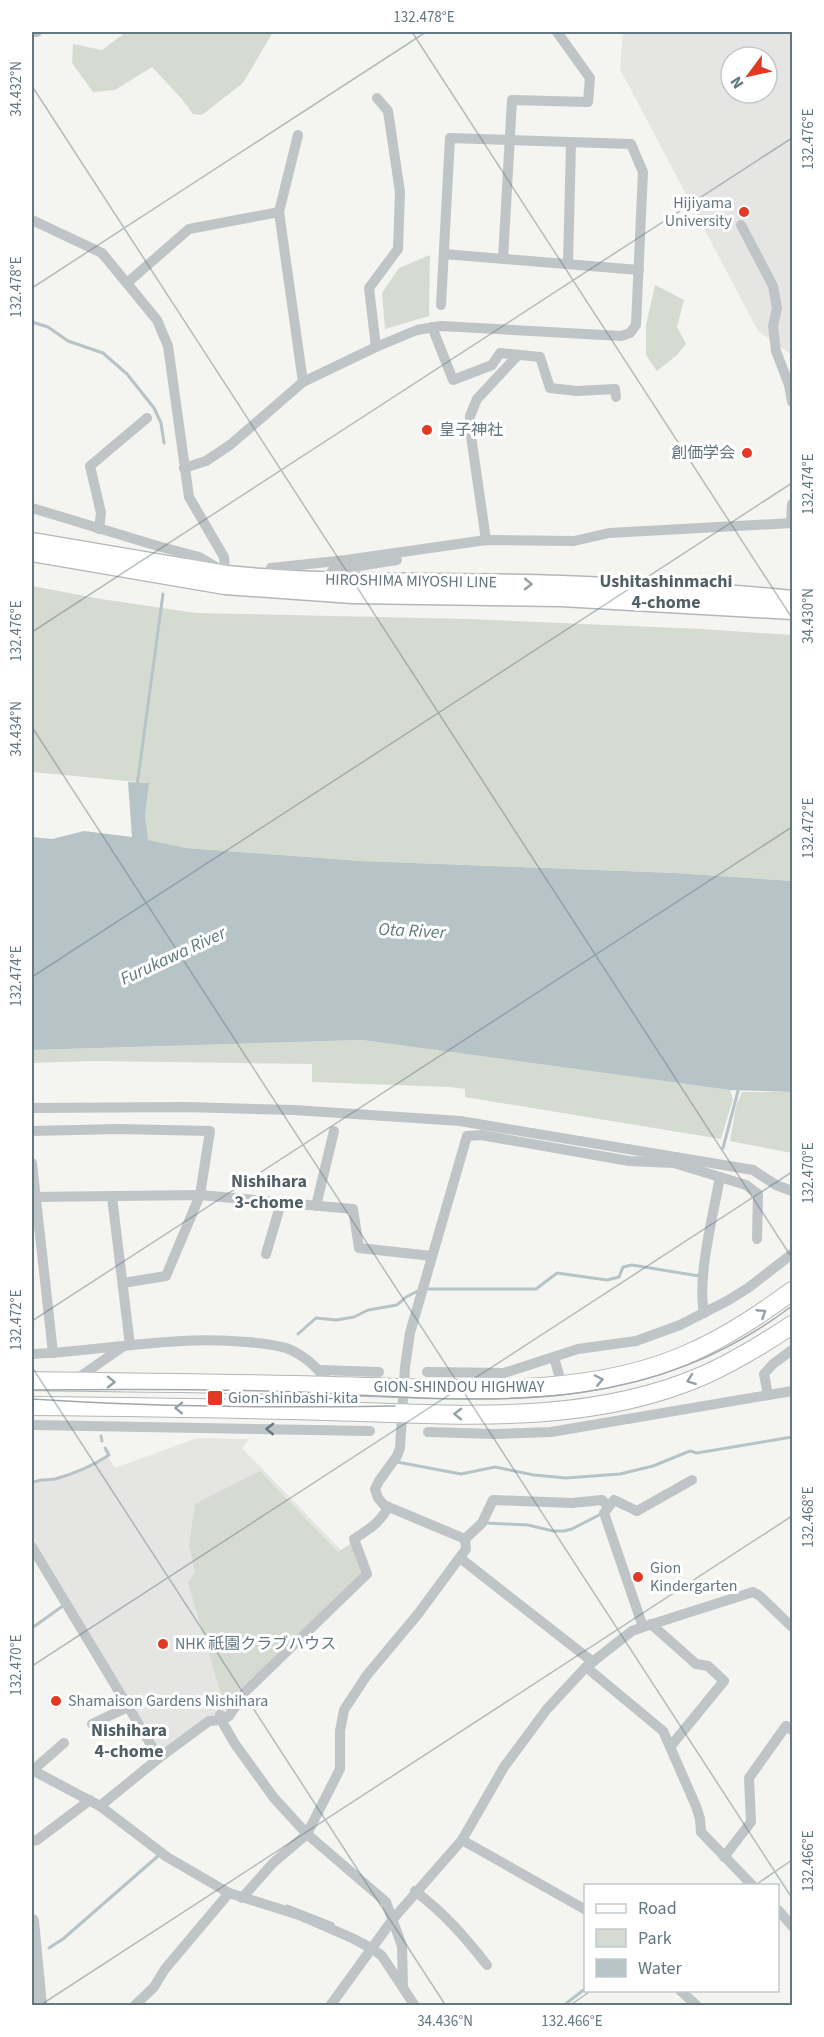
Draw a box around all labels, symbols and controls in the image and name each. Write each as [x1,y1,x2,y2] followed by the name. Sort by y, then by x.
[393,7,455,28] text: 132.478°E
[719,45,779,105] north arrow
[6,61,27,117] text: 34.432°N
[725,72,749,93] text: N
[798,108,819,170] text: 132.476°E
[665,192,733,232] place label: Hijiyama University
[737,205,751,219] marker: Hijiyama University
[6,256,27,318] text: 132.478°E
[439,419,503,441] place label: 皇子神社
[420,423,434,437] marker: 皇子神社
[671,442,735,464] place label: 創価学会
[740,446,754,460] marker: 創価学会
[798,453,819,515] text: 132.474°E
[325,568,497,594] street label: HIROSHIMA MIYOSHI LINE
[599,569,733,615] district label: Ushitashinmachi 4-chome
[523,578,532,590] one-way arrow
[798,588,819,644] text: 34.430°N
[6,600,27,662] text: 132.476°E
[6,701,27,757] text: 34.434°N
[798,797,819,859] text: 132.472°E
[378,917,447,945] water label: Ota River
[116,920,231,991] water label: Furukawa River
[6,945,27,1007] text: 132.474°E
[798,1142,819,1204] text: 132.470°E
[231,1169,307,1215] district label: Nishihara 3-chome
[6,1289,27,1351] text: 132.472°E
[756,1308,766,1320] one-way arrow
[686,1373,697,1385] one-way arrow
[594,1374,604,1387] one-way arrow
[106,1376,115,1388] one-way arrow
[374,1376,545,1398] street label: GION-SHINDOU HIGHWAY
[228,1387,358,1409] place label: Gion-shinbashi-kita
[206,1389,224,1407] marker: Gion-shinbashi-kita
[174,1402,183,1414] one-way arrow
[453,1408,462,1420] one-way arrow
[265,1423,274,1435] one-way arrow
[798,1486,819,1548] text: 132.468°E
[650,1557,737,1597] place label: Gion Kindergarten
[631,1570,645,1584] marker: Gion Kindergarten
[175,1633,336,1655] place label: NHK 祇園クラブハウス
[6,1634,27,1696] text: 132.470°E
[156,1637,170,1651] marker: NHK 祇園クラブハウス
[68,1690,268,1712] place label: Shamaison Gardens Nishihara
[49,1694,63,1708] marker: Shamaison Gardens Nishihara
[91,1718,167,1764] district label: Nishihara 4-chome
[798,1830,819,1892] text: 132.466°E
[584,1884,779,1992] legend
[638,1896,677,1921] text: Road
[638,1926,672,1951] text: Park
[638,1956,682,1981] text: Water
[417,2011,473,2032] text: 34.436°N
[541,2011,603,2032] text: 132.466°E

